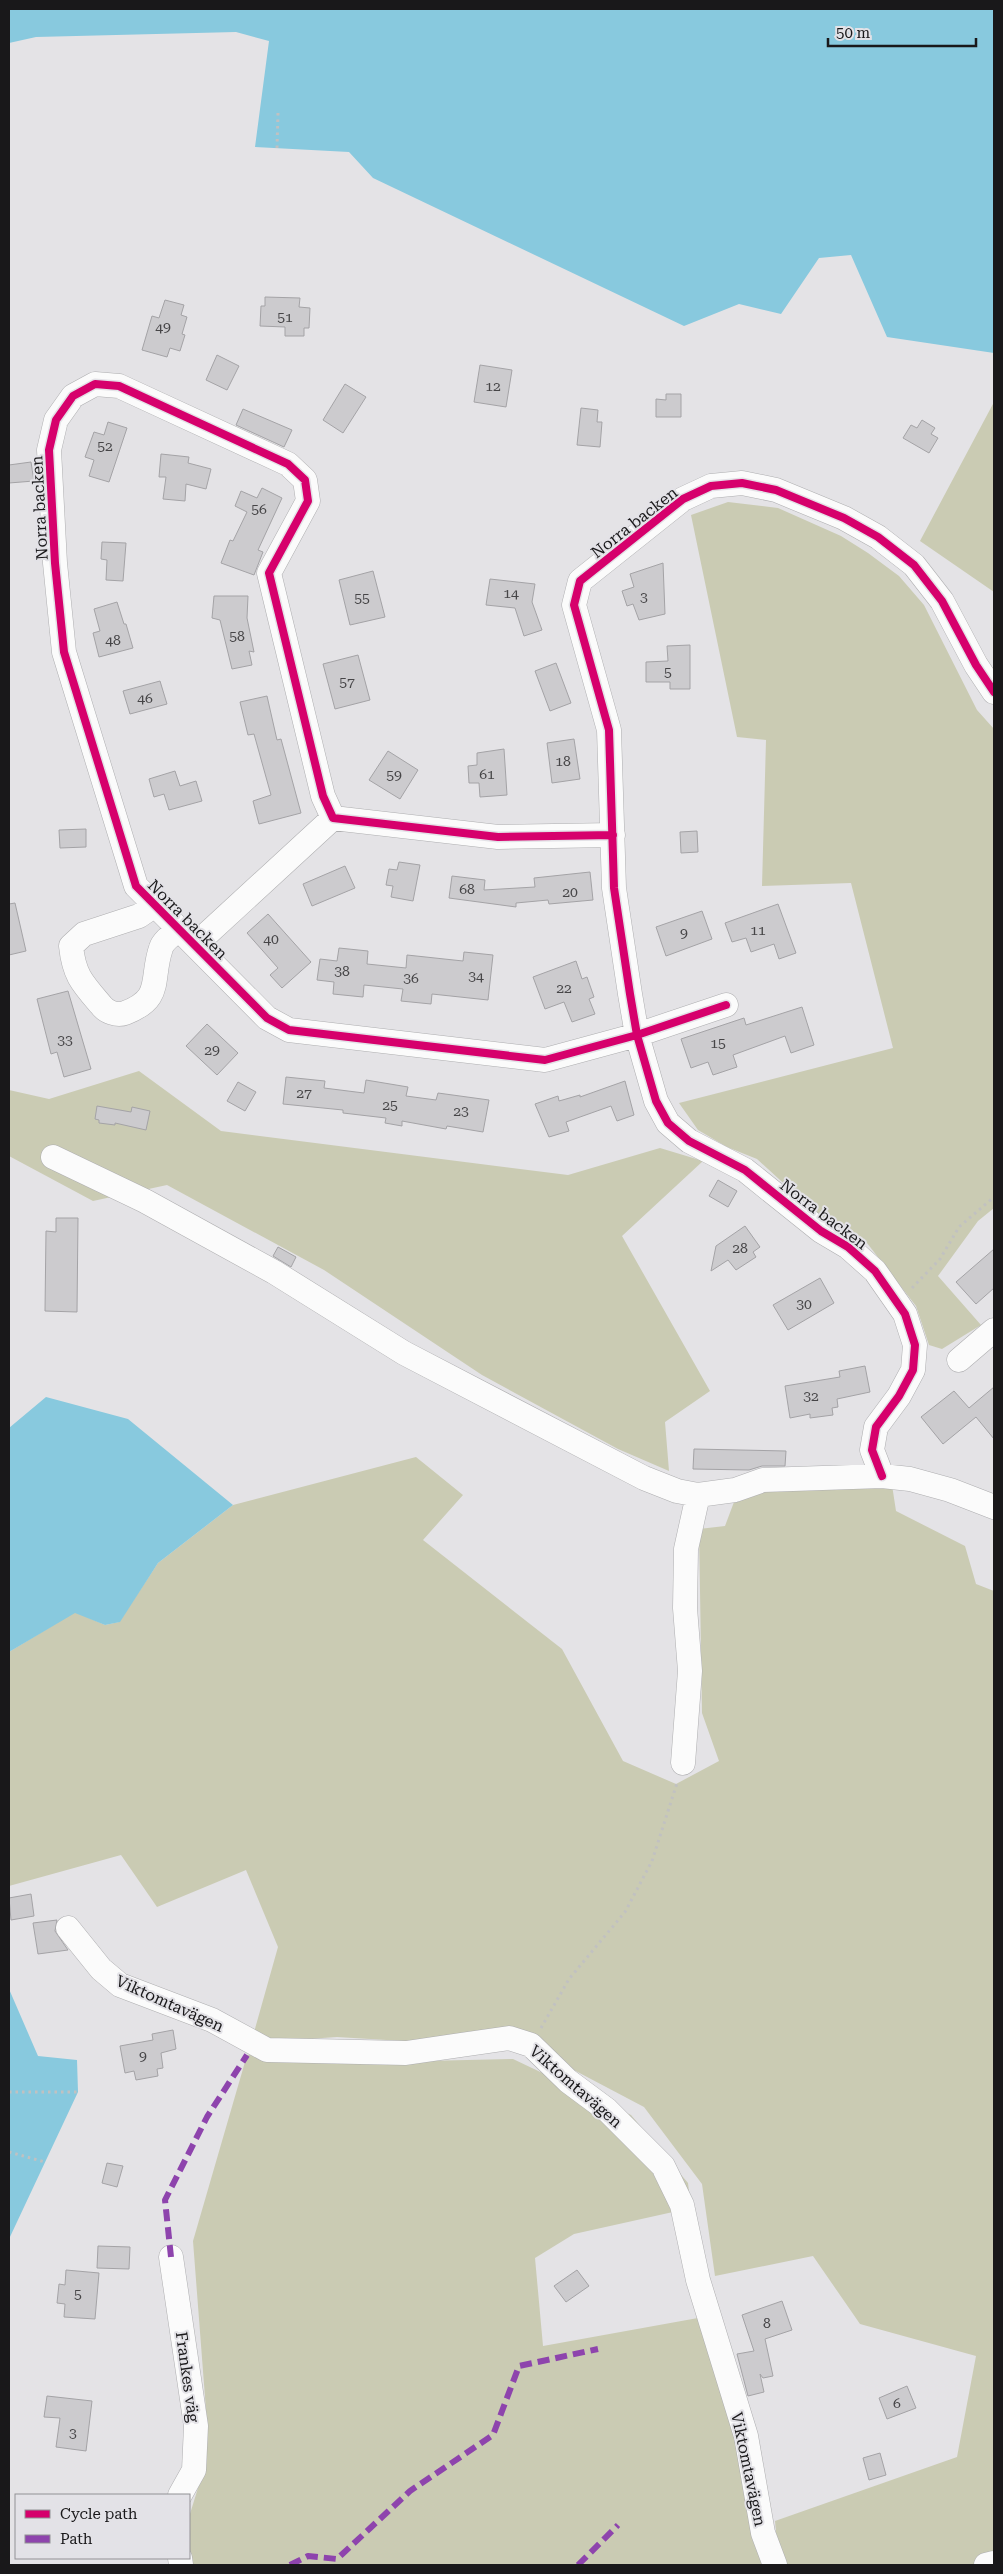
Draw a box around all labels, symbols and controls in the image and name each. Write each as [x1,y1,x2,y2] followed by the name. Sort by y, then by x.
[828,15,976,47] scale bar
[836,24,871,42] text: 50 m
[277,309,293,325] house number: 51
[155,319,171,335] house number: 49
[485,378,501,394] house number: 12
[97,438,113,454] house number: 52
[27,455,52,561] street label: Norra backen
[587,483,681,562] street label: Norra backen
[251,501,267,517] house number: 56
[503,585,519,601] house number: 14
[640,589,648,605] house number: 3
[354,590,370,606] house number: 55
[229,628,245,644] house number: 58
[105,632,121,648] house number: 48
[664,664,672,680] house number: 5
[339,674,355,690] house number: 57
[137,690,153,706] house number: 46
[555,753,571,769] house number: 18
[479,766,495,782] house number: 61
[386,767,402,783] house number: 59
[144,876,231,963] street label: Norra backen
[459,881,475,897] house number: 68
[562,884,578,900] house number: 20
[750,922,766,938] house number: 11
[680,925,688,941] house number: 9
[263,931,279,947] house number: 40
[334,963,350,979] house number: 38
[468,968,484,984] house number: 34
[403,970,419,986] house number: 36
[556,980,572,996] house number: 22
[57,1032,73,1048] house number: 33
[710,1035,726,1051] house number: 15
[204,1042,220,1058] house number: 29
[296,1085,312,1101] house number: 27
[382,1097,398,1113] house number: 25
[453,1103,469,1119] house number: 23
[776,1175,871,1253] street label: Norra backen
[732,1240,748,1256] house number: 28
[796,1296,812,1312] house number: 30
[803,1388,819,1404] house number: 32
[113,1971,227,2036] street label: Viktomtavägen
[526,2041,626,2132] street label: Viktomtavägen
[139,2048,147,2064] house number: 9
[74,2286,82,2302] house number: 5
[763,2315,771,2331] house number: 8
[172,2330,203,2425] street label: Frankes väg
[893,2395,901,2411] house number: 6
[727,2410,770,2528] street label: Viktomtavägen
[69,2425,77,2441] house number: 3
[15,2494,190,2559] legend
[60,2505,138,2523] text: Cycle path
[60,2530,93,2548] text: Path

